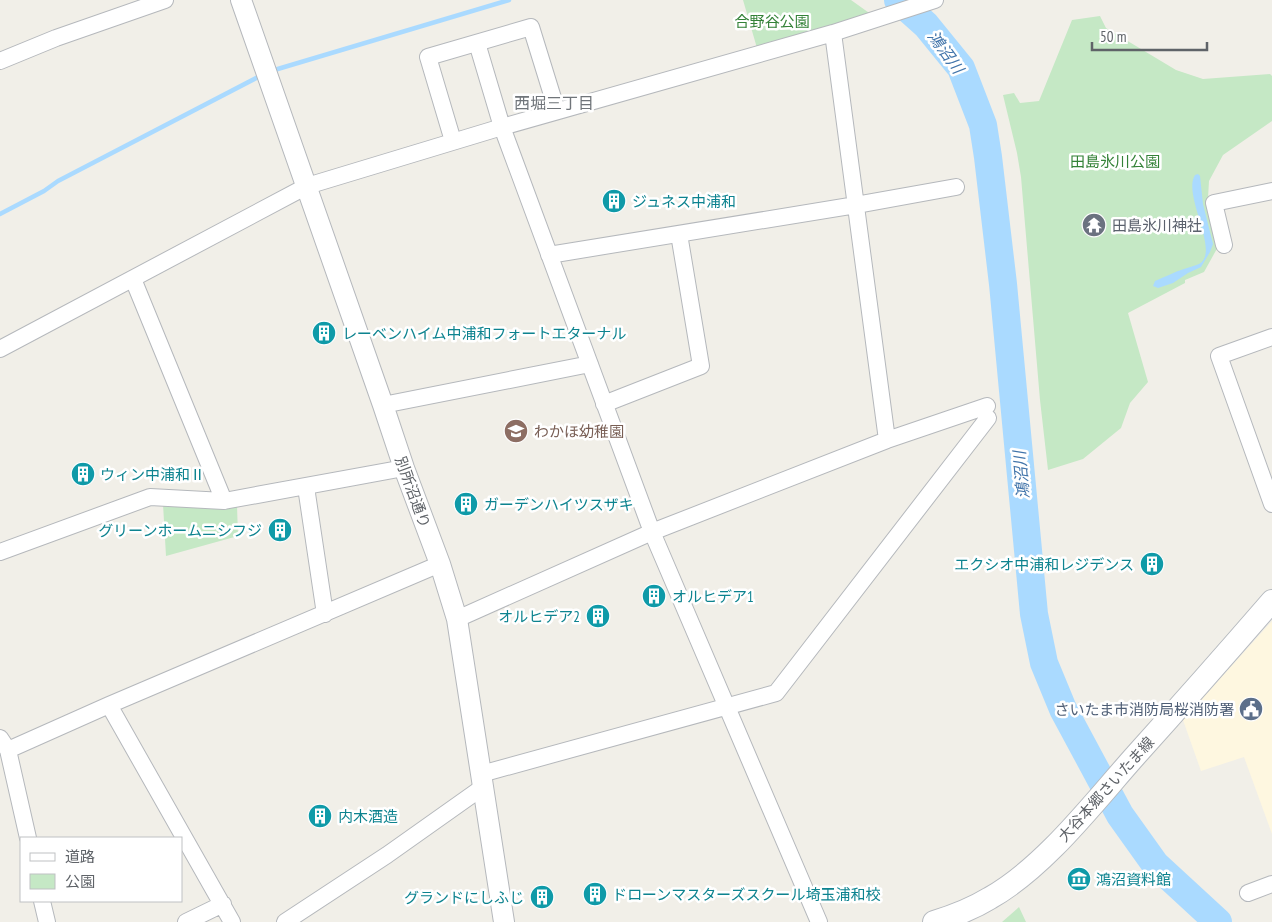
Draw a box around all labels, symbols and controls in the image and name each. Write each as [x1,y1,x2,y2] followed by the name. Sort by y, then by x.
[734,12,810,31] park label: 合野谷公園
[1092,20,1207,52] scale bar
[924,27,969,79] water label: 鴻沼川
[1100,27,1126,46] text: 50 m
[514,93,594,113] district label: 西堀三丁目
[1070,152,1160,171] park label: 田島氷川公園
[601,188,627,214] building icon: ジュネス中浦和
[632,192,736,211] place label: ジュネス中浦和
[1081,212,1107,238] temple icon: 田島氷川神社
[1112,216,1202,235] place label: 田島氷川神社
[311,320,337,346] building icon: レーベンハイム中浦和フォートエターナル
[342,324,626,343] place label: レーベンハイム中浦和フォートエターナル
[503,418,529,444] school or university icon: わかほ幼稚園
[534,422,624,441] place label: わかほ幼稚園
[1009,448,1033,500] water label: 鴻沼川
[391,454,435,530] street label: 別所沼通り
[70,461,96,487] building icon: ウィン中浦和Ⅱ
[100,465,205,484] place label: ウィン中浦和Ⅱ
[453,491,479,517] building icon: ガーデンハイツスザキ
[484,495,634,514] place label: ガーデンハイツスザキ
[267,517,293,543] building icon: グリーンホームニシフジ
[98,521,262,540] place label: グリーンホームニシフジ
[1139,551,1165,577] building icon: エクシオ中浦和レジデンス
[954,555,1134,574] place label: エクシオ中浦和レジデンス
[641,583,667,609] building icon: オルヒデア1
[672,587,754,606] place label: オルヒデア1
[585,603,611,629] building icon: オルヒデア2
[498,607,580,626] place label: オルヒデア2
[1238,696,1264,722] public building icon: さいたま市消防局桜消防署
[1054,700,1234,719] place label: さいたま市消防局桜消防署
[1054,733,1158,845] street label: 大谷本郷さいたま線
[307,803,333,829] building icon: 内木酒造
[338,807,398,826] place label: 内木酒造
[20,837,182,902] legend
[65,847,95,866] text: 道路
[1066,866,1092,892] museum icon: 鴻沼資料館
[1096,870,1171,889] place label: 鴻沼資料館
[65,872,95,891] text: 公園
[582,881,608,907] building icon: ドローンマスターズスクール埼玉浦和校
[529,884,555,910] building icon: グランドにしふじ
[612,885,881,904] place label: ドローンマスターズスクール埼玉浦和校
[404,888,524,907] place label: グランドにしふじ

